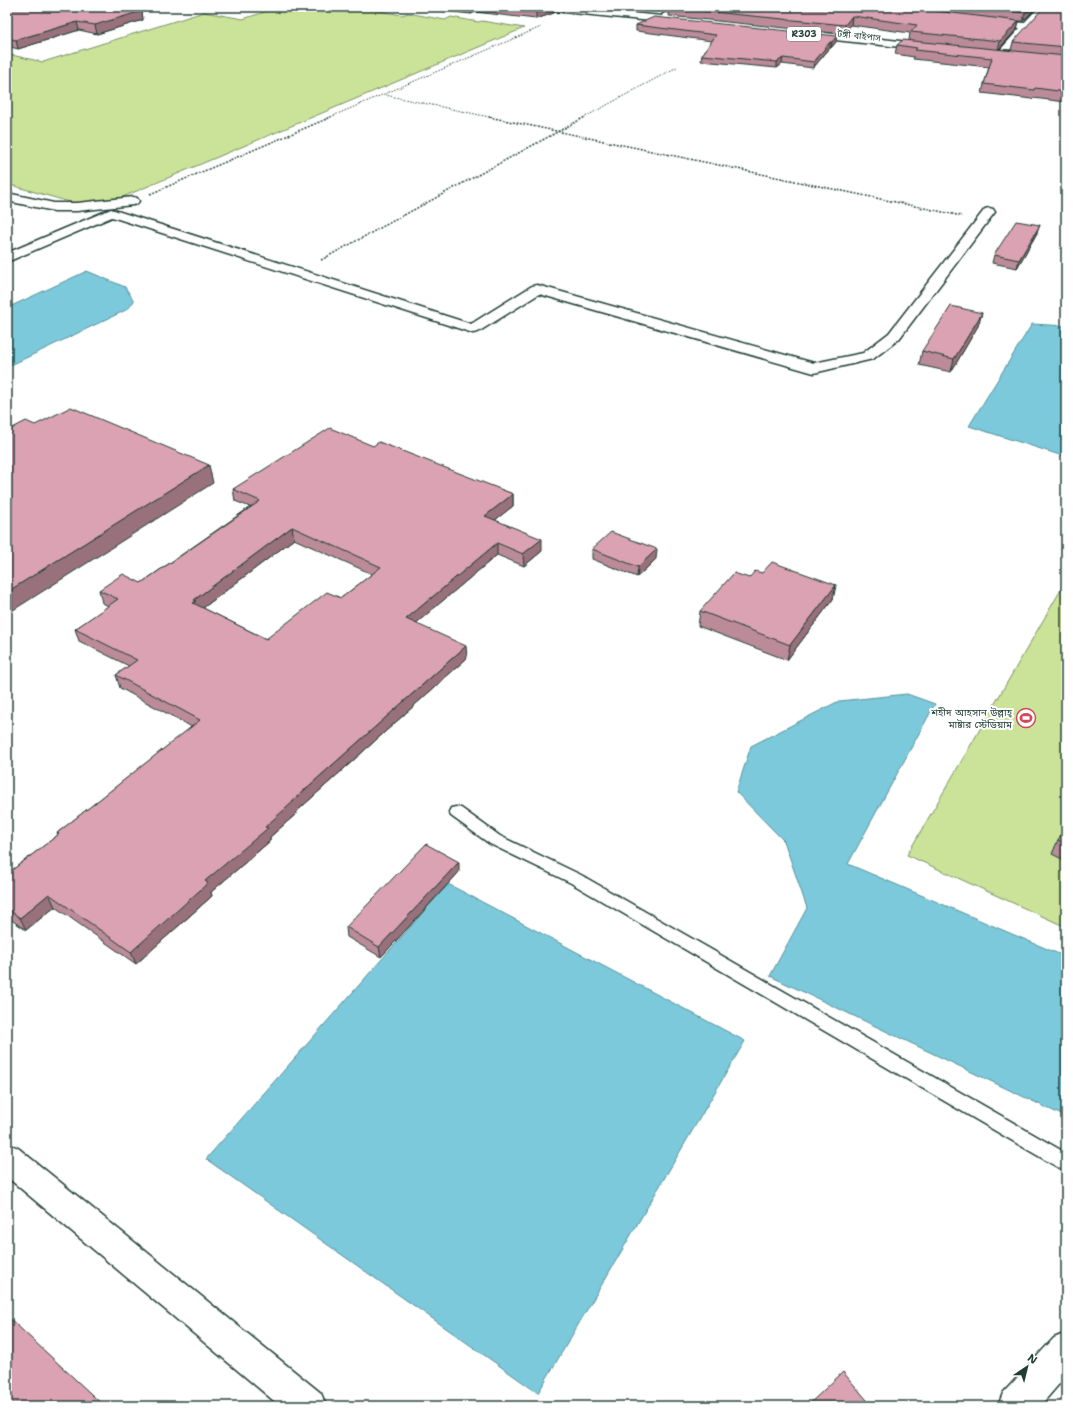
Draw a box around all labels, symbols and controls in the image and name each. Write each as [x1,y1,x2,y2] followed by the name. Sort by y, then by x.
[787,27,821,41] road number: R303
[836,28,882,44] street label: টঙ্গী বাইপাস
[930,706,1013,731] place label: শহীদ আহসান উল্লাহ্‌ মাষ্টার স্টেডিয়াম
[1015,707,1037,729] sports icon: শহীদ আহসান উল্লাহ্‌ মাষ্টার স্টেডিয়াম
[1007,1347,1047,1387] north arrow
[1025,1351,1041,1368] text: N

